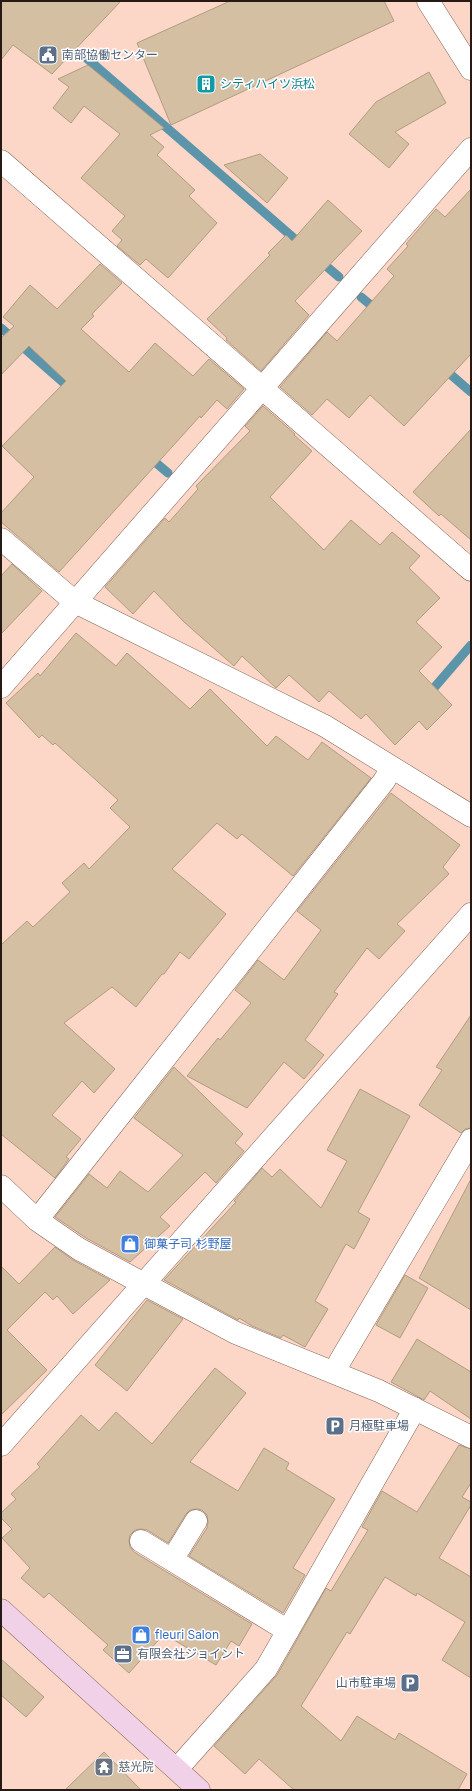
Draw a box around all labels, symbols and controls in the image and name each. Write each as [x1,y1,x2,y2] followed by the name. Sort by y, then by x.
[37,44,59,66] public building icon: 南部協働センター
[62,47,158,62] place label: 南部協働センター
[195,73,217,95] building icon: シティハイツ浜松
[220,76,315,91] place label: シティハイツ浜松
[119,1233,141,1255] shop icon: 御菓子司 杉野屋
[144,1236,231,1251] place label: 御菓子司 杉野屋
[324,1415,346,1437] parking icon: 月極駐車場
[349,1418,409,1433] place label: 月極駐車場
[130,1624,152,1646] shop icon: fleuri Salon
[155,1627,219,1642] place label: fleuri Salon
[112,1643,134,1665] office icon: 有限会社ジョイント
[137,1646,245,1661] place label: 有限会社ジョイント
[399,1672,421,1694] parking icon: 山市駐車場
[336,1675,396,1690] place label: 山市駐車場
[93,1756,115,1778] temple icon: 慈光院
[118,1759,154,1774] place label: 慈光院

